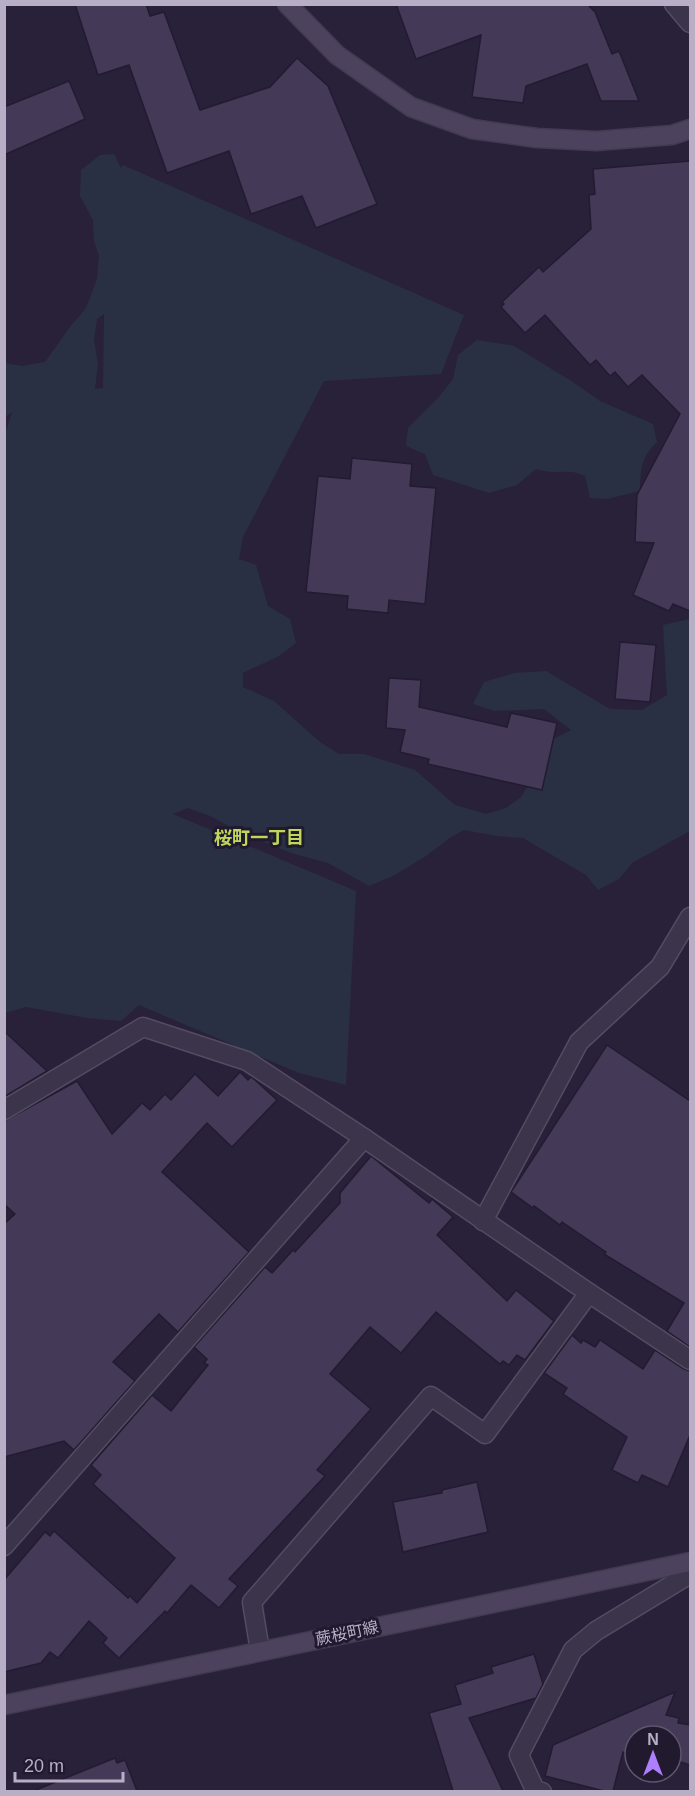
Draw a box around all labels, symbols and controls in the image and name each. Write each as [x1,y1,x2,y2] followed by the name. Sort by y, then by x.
[214,828,304,848] district label: 桜町一丁目
[314,1618,380,1648] street label: 蕨桜町線
[623,1724,683,1784] north arrow
[647,1731,659,1748] text: N
[15,1745,123,1783] scale bar
[24,1756,64,1776] text: 20 m

